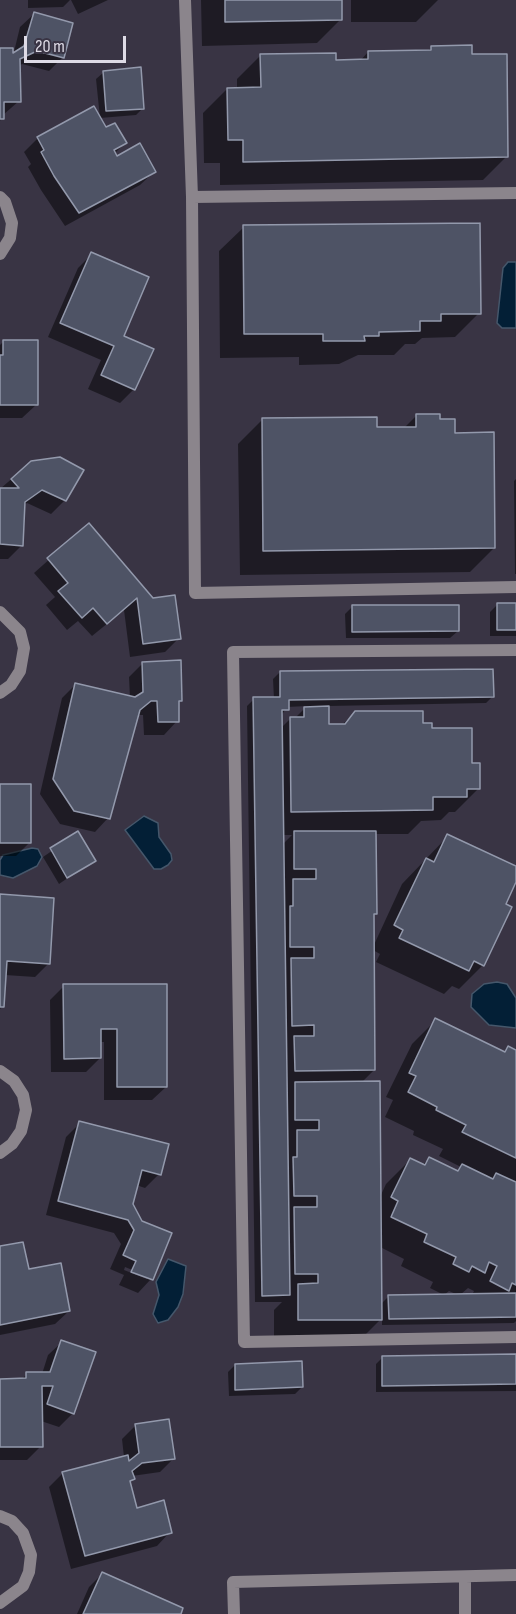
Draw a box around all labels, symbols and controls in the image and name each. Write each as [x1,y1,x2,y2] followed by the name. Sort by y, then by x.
[27,24,129,62] scale bar
[35,36,65,57] text: 20 m

